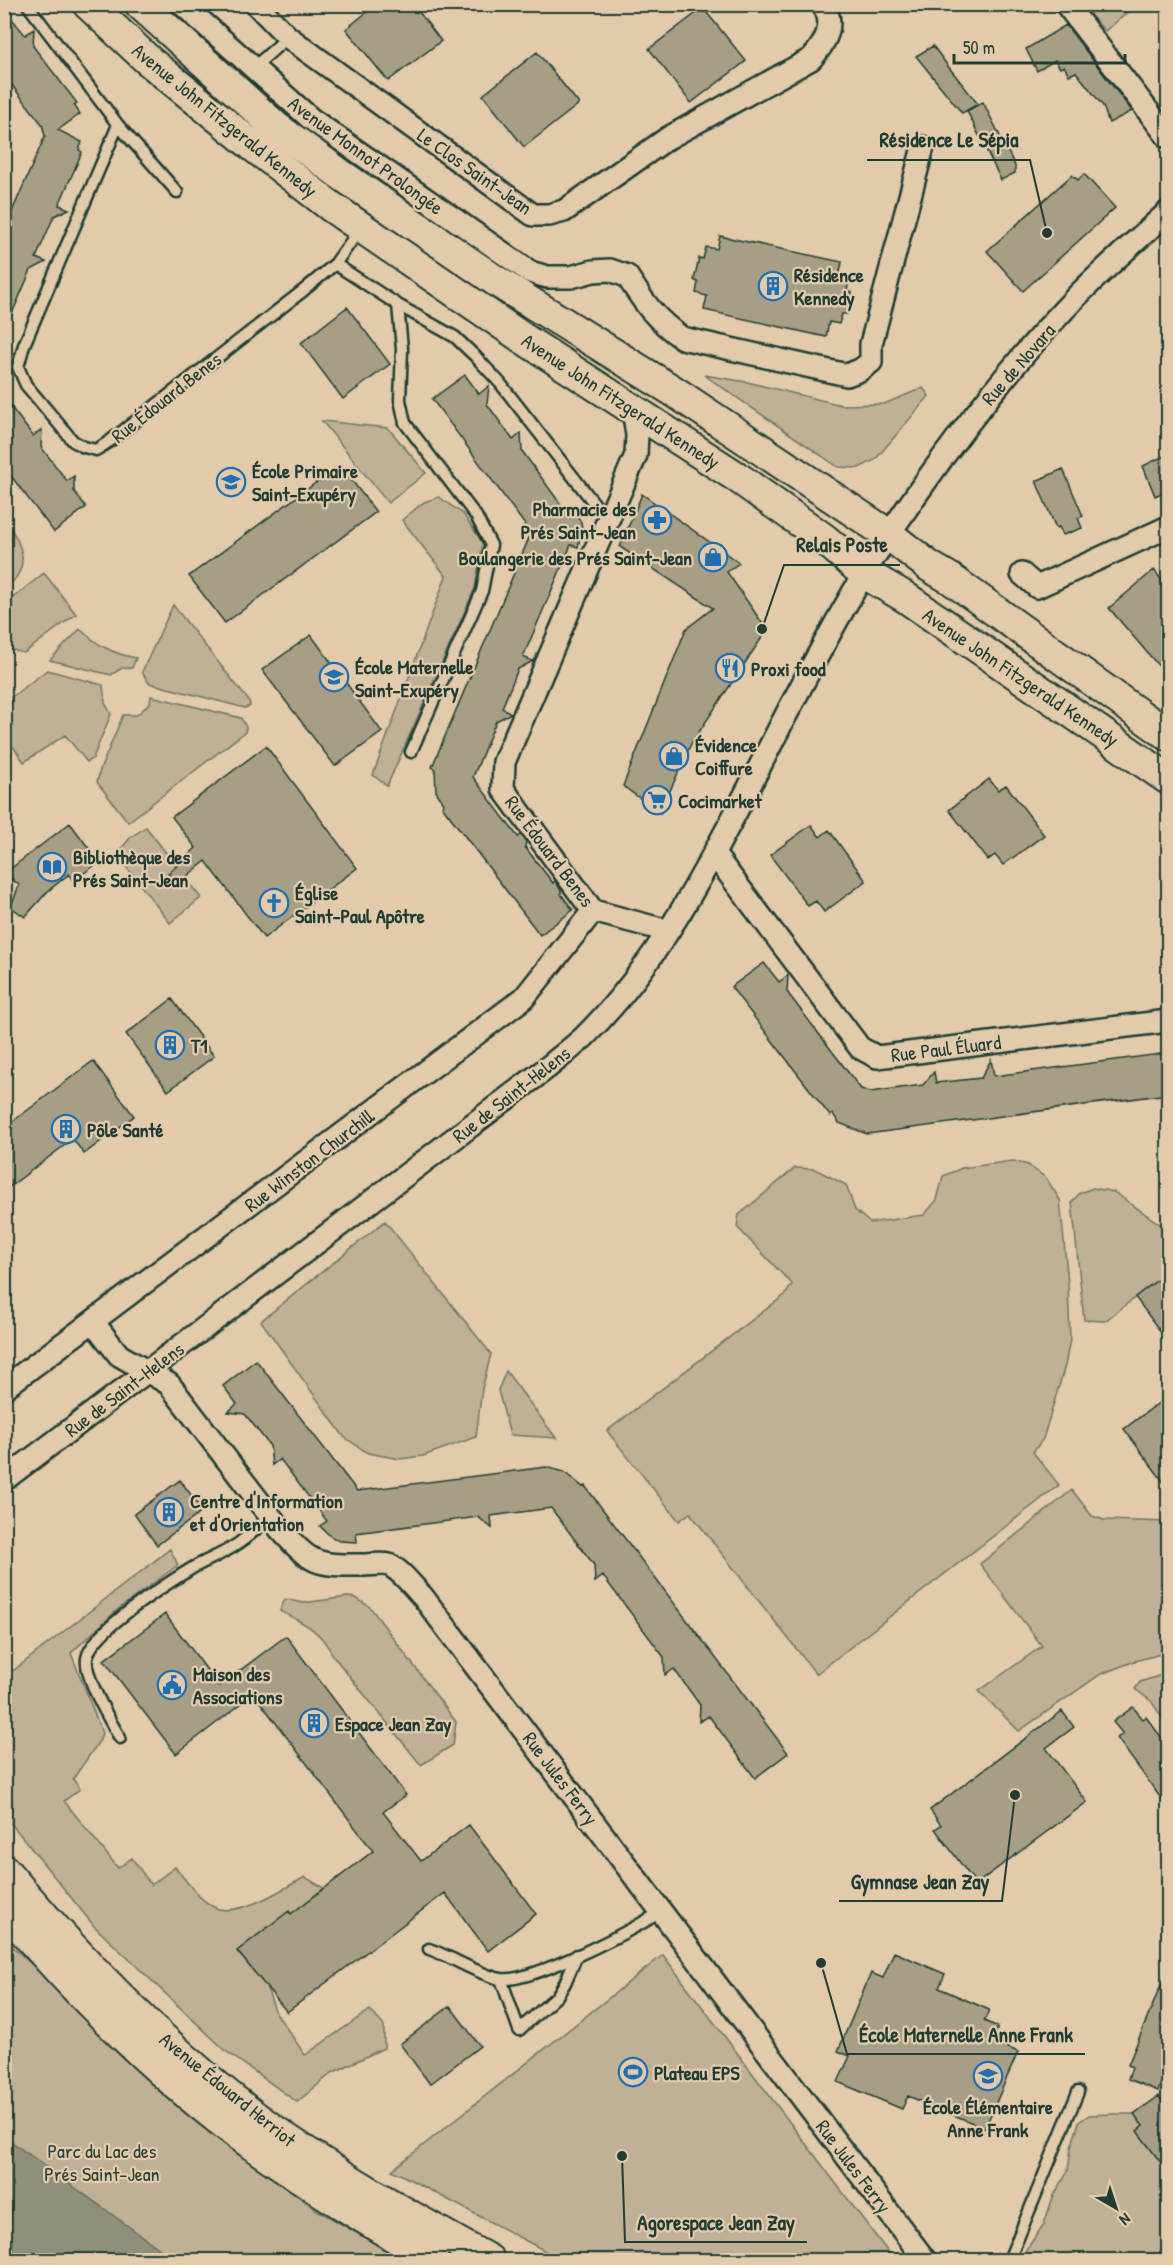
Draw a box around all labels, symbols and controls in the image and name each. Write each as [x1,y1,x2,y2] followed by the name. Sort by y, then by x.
[954,27,1125,65] scale bar
[963,35,995,60] text: 50 m
[127,37,323,203] street label: Avenue John Fitzgerald Kennedy
[283,90,449,220] street label: Avenue Monnot Prolongée
[412,121,538,221] street label: Le Clos Saint-Jean
[867,121,1030,160] callout: Résidence Le Sépia
[880,125,1019,155] text: Résidence Le Sépia
[794,261,864,312] place label: Résidence Kennedy
[757,270,789,302] building icon: Résidence Kennedy
[975,317,1061,411] street label: Rue de Novara
[517,327,725,475] street label: Avenue John Fitzgerald Kennedy
[105,345,227,449] street label: Rue Édouard Benes
[252,457,358,508] place label: École Primaire Saint-Exupéry
[215,466,247,498] school or university icon: École Primaire Saint-Exupéry
[521,495,636,545] place label: Pharmacie des Prés Saint-Jean
[641,504,673,536] pharmacy icon: Pharmacie des Prés Saint-Jean
[784,526,900,565] callout: Relais Poste
[796,530,888,559] text: Relais Poste
[697,541,729,573] shop icon: Boulangerie des Prés Saint-Jean
[459,544,692,572] place label: Boulangerie des Prés Saint-Jean
[918,601,1124,753] street label: Avenue John Fitzgerald Kennedy
[714,652,746,684] restaurant icon: Proxi food
[355,653,473,704] place label: École Maternelle Saint-Exupéry
[751,655,826,682] place label: Proxi food
[318,661,350,693] school or university icon: École Maternelle Saint-Exupéry
[695,731,757,781] place label: Évidence Coiffure
[658,740,690,772] shop icon: Évidence Coiffure
[641,784,673,816] supermarket icon: Cocimarket
[678,787,763,814] place label: Cocimarket
[499,790,601,912] street label: Rue Édouard Benes
[73,843,191,893] place label: Bibliothèque des Prés Saint-Jean
[36,851,68,883] library icon: Bibliothèque des Prés Saint-Jean
[295,879,425,930] place label: Église Saint-Paul Apôtre
[258,887,290,919] church icon: Église Saint-Paul Apôtre
[890,1028,1003,1068] street label: Rue Paul Éluard
[154,1029,186,1061] building icon: T1
[190,1032,208,1059] place label: T1
[446,1039,576,1149] street label: Rue de Saint-Helens
[239,1102,380,1218] street label: Rue Winston Churchill
[50,1113,82,1145] building icon: Pôle Santé
[87,1116,163,1143] place label: Pôle Santé
[59,1335,189,1443] street label: Rue de Saint-Helens
[190,1487,343,1537] place label: Centre d'Information et d'Orientation
[153,1496,185,1528] building icon: Centre d'Information et d'Orientation
[193,1660,283,1710] place label: Maison des Associations
[156,1669,188,1701] public building icon: Maison des Associations
[298,1707,330,1739] building icon: Espace Jean Zay
[335,1710,452,1738] place label: Espace Jean Zay
[517,1726,605,1830] street label: Rue Jules Ferry
[839,1862,1002,1901] callout: Gymnase Jean Zay
[851,1867,989,1897] text: Gymnase Jean Zay
[847,2015,1085,2054] callout: École Maternelle Anne Frank
[859,2020,1073,2049] text: École Maternelle Anne Frank
[154,2026,303,2153] street label: Avenue Édouard Herriot
[617,2056,649,2088] sports icon: Plateau EPS
[654,2059,741,2086] place label: Plateau EPS
[972,2060,1004,2092] school or university icon: École Élémentaire Anne Frank
[923,2093,1053,2143] place label: École Élémentaire Anne Frank
[810,2114,898,2218] street label: Rue Jules Ferry
[44,2137,160,2187] park label: Parc du Lac des Prés Saint-Jean
[1086,2178,1146,2238] north arrow
[625,2203,807,2242] callout: Agorespace Jean Zay
[637,2208,795,2238] text: Agorespace Jean Zay
[1115,2208,1136,2231] text: N

